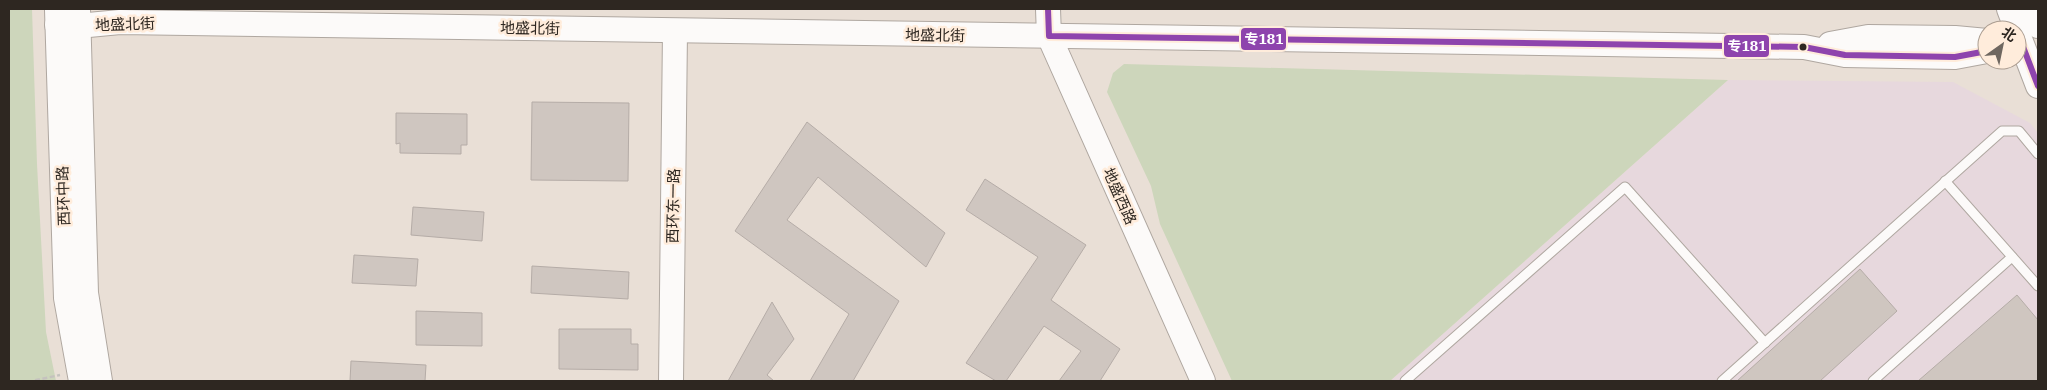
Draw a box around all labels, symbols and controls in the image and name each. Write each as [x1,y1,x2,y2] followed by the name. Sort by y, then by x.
[95,13,155,35] street label: 地盛北街
[500,18,560,38] street label: 地盛北街
[1977,20,2027,70] north arrow
[1998,23,2020,45] text: 北
[905,25,965,45] street label: 地盛北街
[1240,27,1287,51] line badge: 专181
[1244,30,1284,48] text: 专181
[1723,34,1770,58] line badge: 专181
[1727,37,1767,55] text: 专181
[1798,42,1808,52] unlabelled marker
[1099,165,1141,227] street label: 地盛西路
[52,166,74,226] street label: 西环中路
[663,168,683,244] street label: 西环东一路

